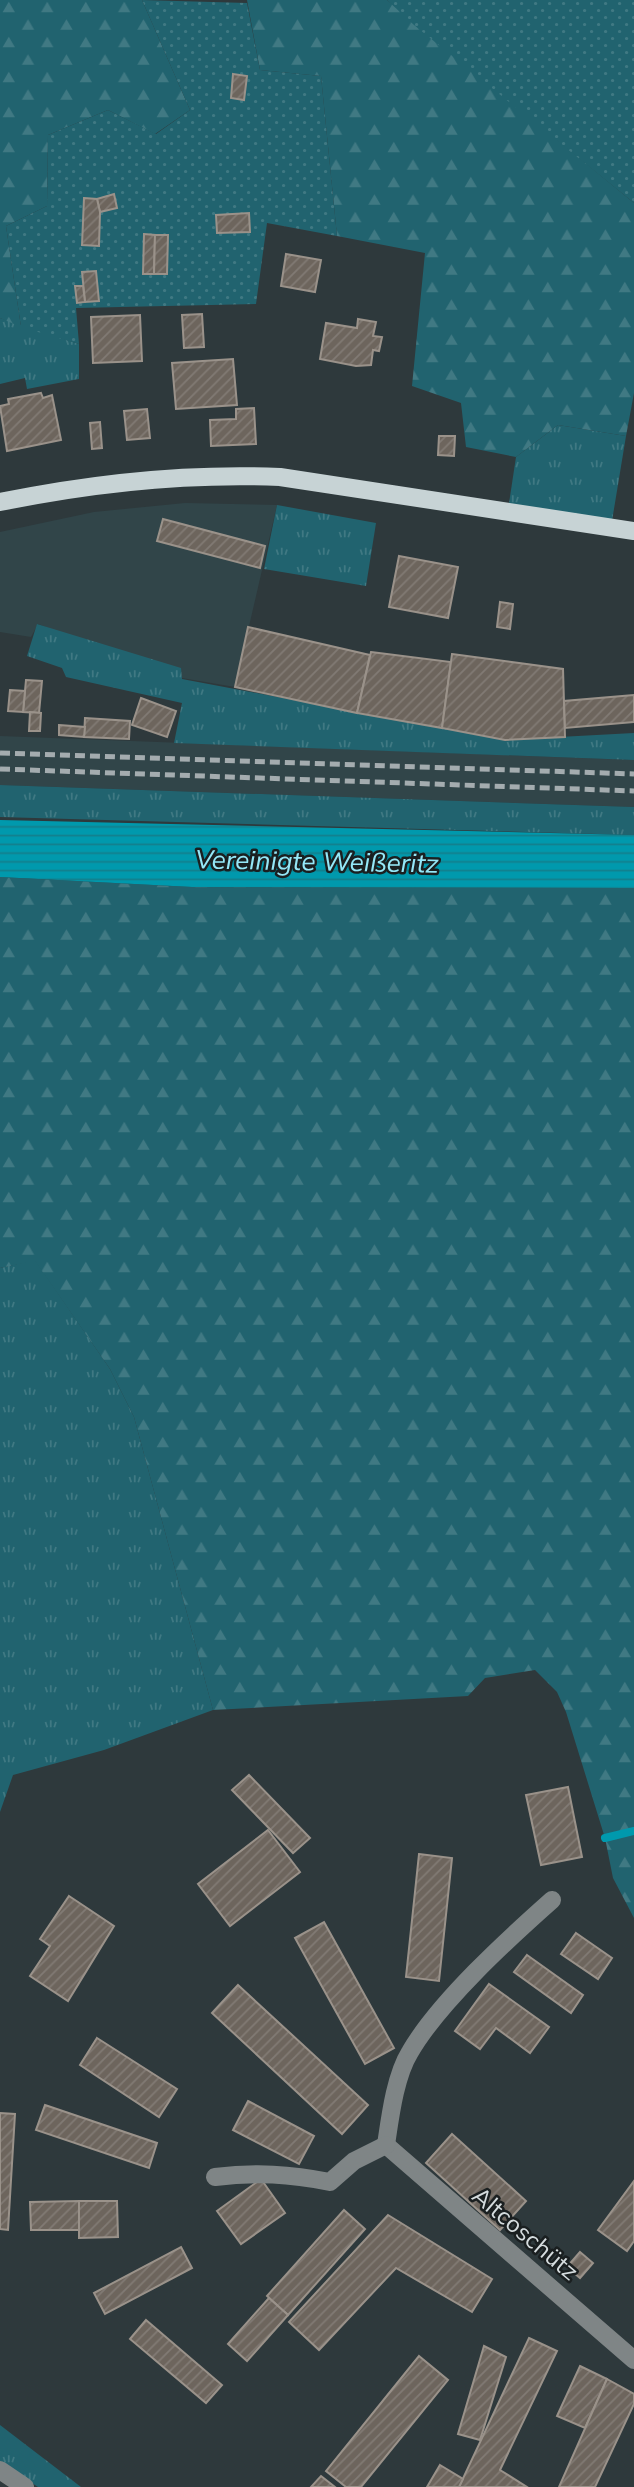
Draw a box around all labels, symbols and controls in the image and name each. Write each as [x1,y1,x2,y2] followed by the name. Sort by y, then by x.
[195,842,440,880] water label: Vereinigte Weißeritz
[467,2180,585,2286] street label: Altcoschütz

